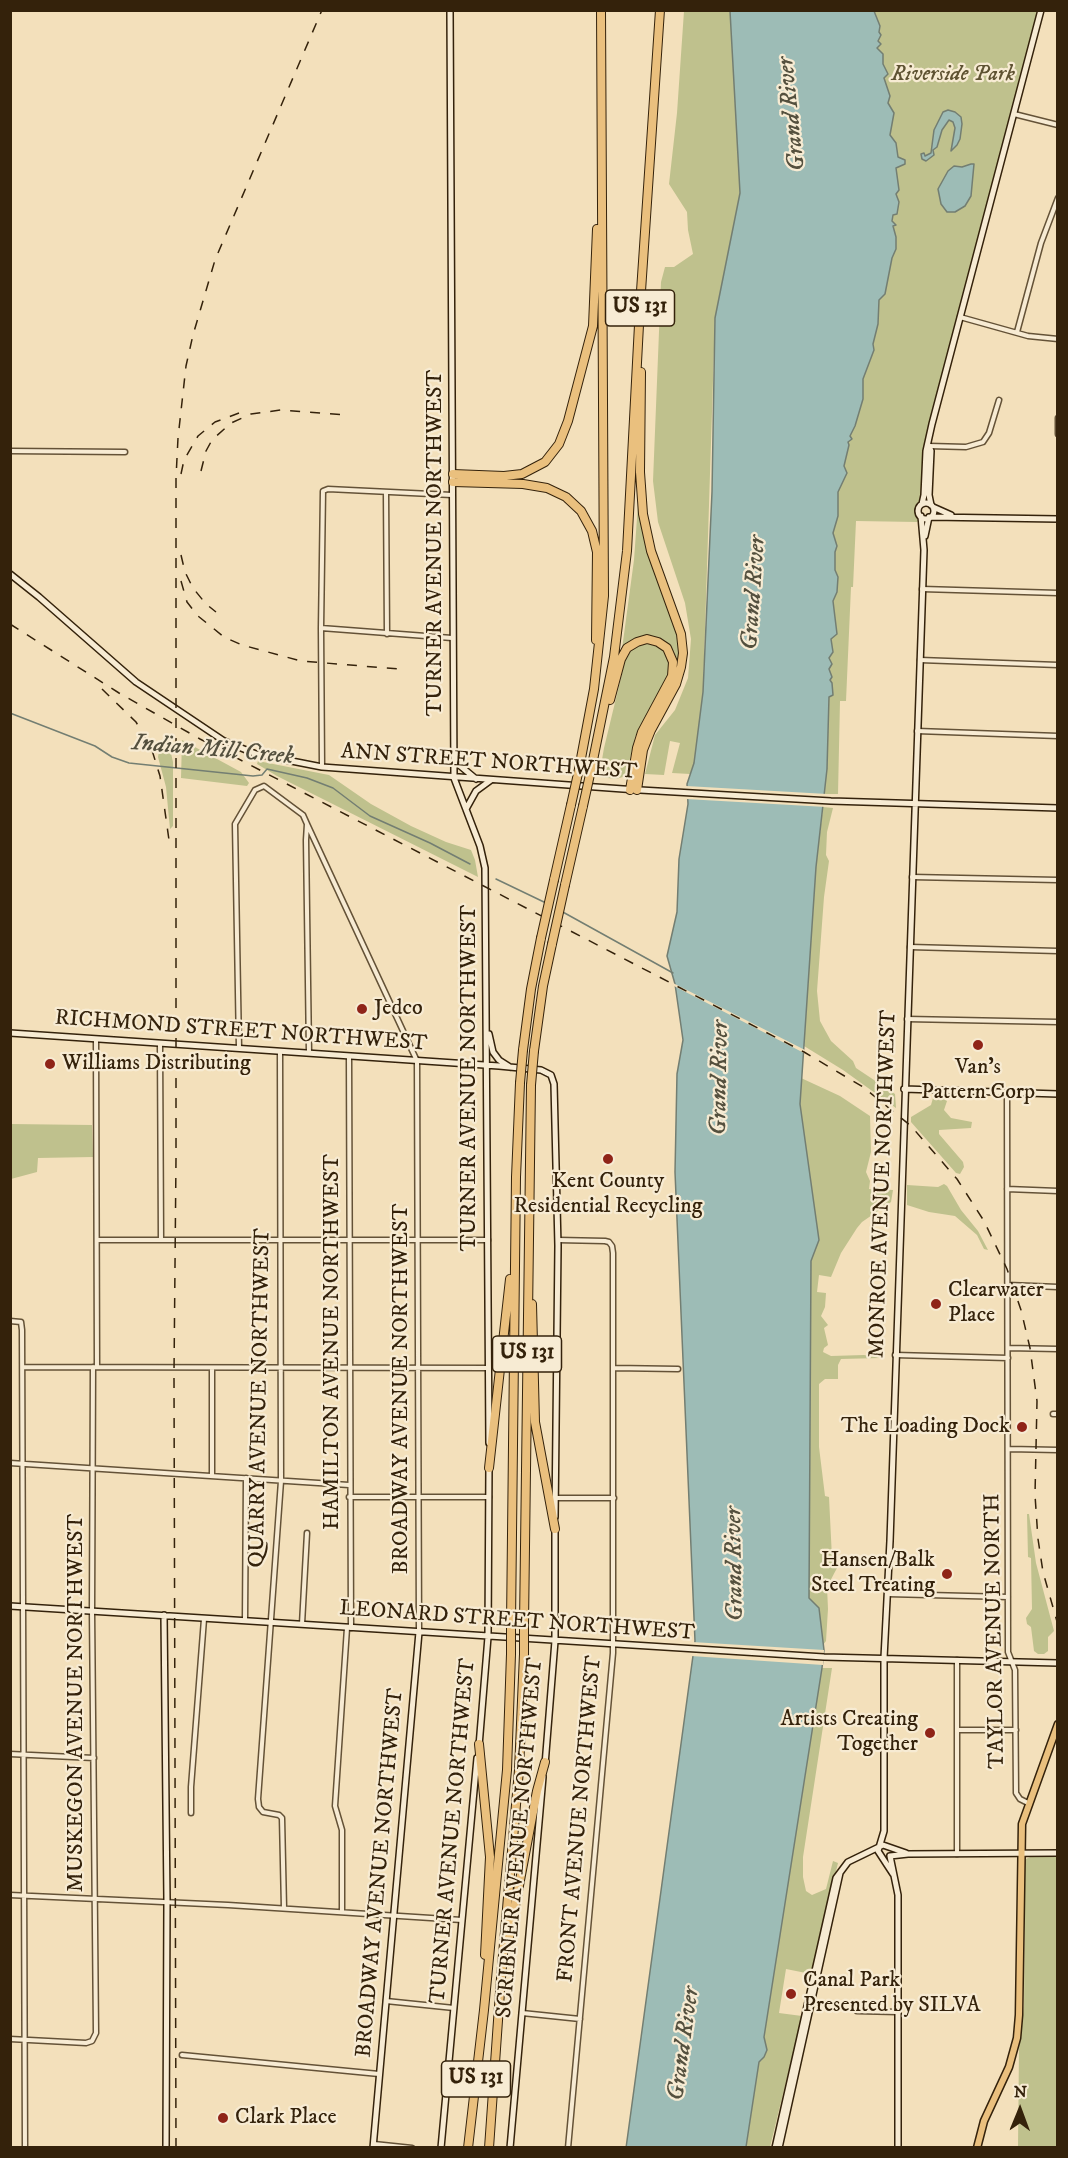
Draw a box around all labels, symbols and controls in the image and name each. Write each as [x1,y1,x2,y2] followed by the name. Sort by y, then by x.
[773,55,813,173] water label: Grand River
[891,62,1015,88] park label: Riverside Park
[606,290,674,326] road number: US 131
[423,370,449,716] street label: TURNER AVENUE NORTHWEST
[737,535,773,651] water label: Grand River
[131,730,295,772] water label: Indian Mill Creek
[340,739,638,787] street label: ANN STREET NORTHWEST
[457,905,483,1251] street label: TURNER AVENUE NORTHWEST
[374,996,423,1022] place label: Jedco
[355,1002,369,1016] marker: Jedco
[54,1006,428,1058] street label: RICHMOND STREET NORTHWEST
[865,1009,903,1359] street label: MONROE AVENUE NORTHWEST
[706,1020,736,1136] water label: Grand River
[971,1038,985,1052] marker: Van's Pattern Corp
[62,1051,251,1077] place label: Williams Distributing
[921,1055,1035,1106] place label: Van's Pattern Corp
[43,1057,57,1071] marker: Williams Distributing
[601,1152,615,1166] marker: Kent County Residential Recycling
[320,1154,346,1530] street label: HAMILTON AVENUE NORTHWEST
[514,1169,702,1220] place label: Kent County Residential Recycling
[389,1204,415,1574] street label: BROADWAY AVENUE NORTHWEST
[245,1228,277,1568] street label: QUARRY AVENUE NORTHWEST
[948,1278,1044,1330] place label: Clearwater Place
[929,1297,943,1311] marker: Clearwater Place
[492,1336,562,1372] road number: US 131
[841,1414,1010,1440] place label: The Loading Dock
[1015,1420,1029,1434] marker: The Loading Dock
[980,1493,1012,1769] street label: TAYLOR AVENUE NORTH
[721,1506,751,1622] water label: Grand River
[64,1514,90,1892] street label: MUSKEGON AVENUE NORTHWEST
[811,1548,935,1600] place label: Hansen/Balk Steel Treating
[940,1567,954,1581] marker: Hansen/Balk Steel Treating
[338,1596,696,1648] street label: LEONARD STREET NORTHWEST
[554,1655,608,1983] street label: FRONT AVENUE NORTHWEST
[426,1657,482,2005] street label: TURNER AVENUE NORTHWEST
[492,1657,550,2019] street label: SCRIBNER AVENUE NORTHWEST
[352,1687,410,2059] street label: BROADWAY AVENUE NORTHWEST
[781,1707,918,1759] place label: Artists Creating Together
[923,1726,937,1740] marker: Artists Creating Together
[803,1968,980,2020] place label: Canal Park Presented by SILVA
[663,1985,707,2103] water label: Grand River
[784,1987,798,2001] marker: Canal Park Presented by SILVA
[442,2061,510,2097] road number: US 131
[990,2080,1050,2140] north arrow
[1014,2082,1027,2102] text: N
[235,2105,336,2131] place label: Clark Place
[216,2111,230,2125] marker: Clark Place

